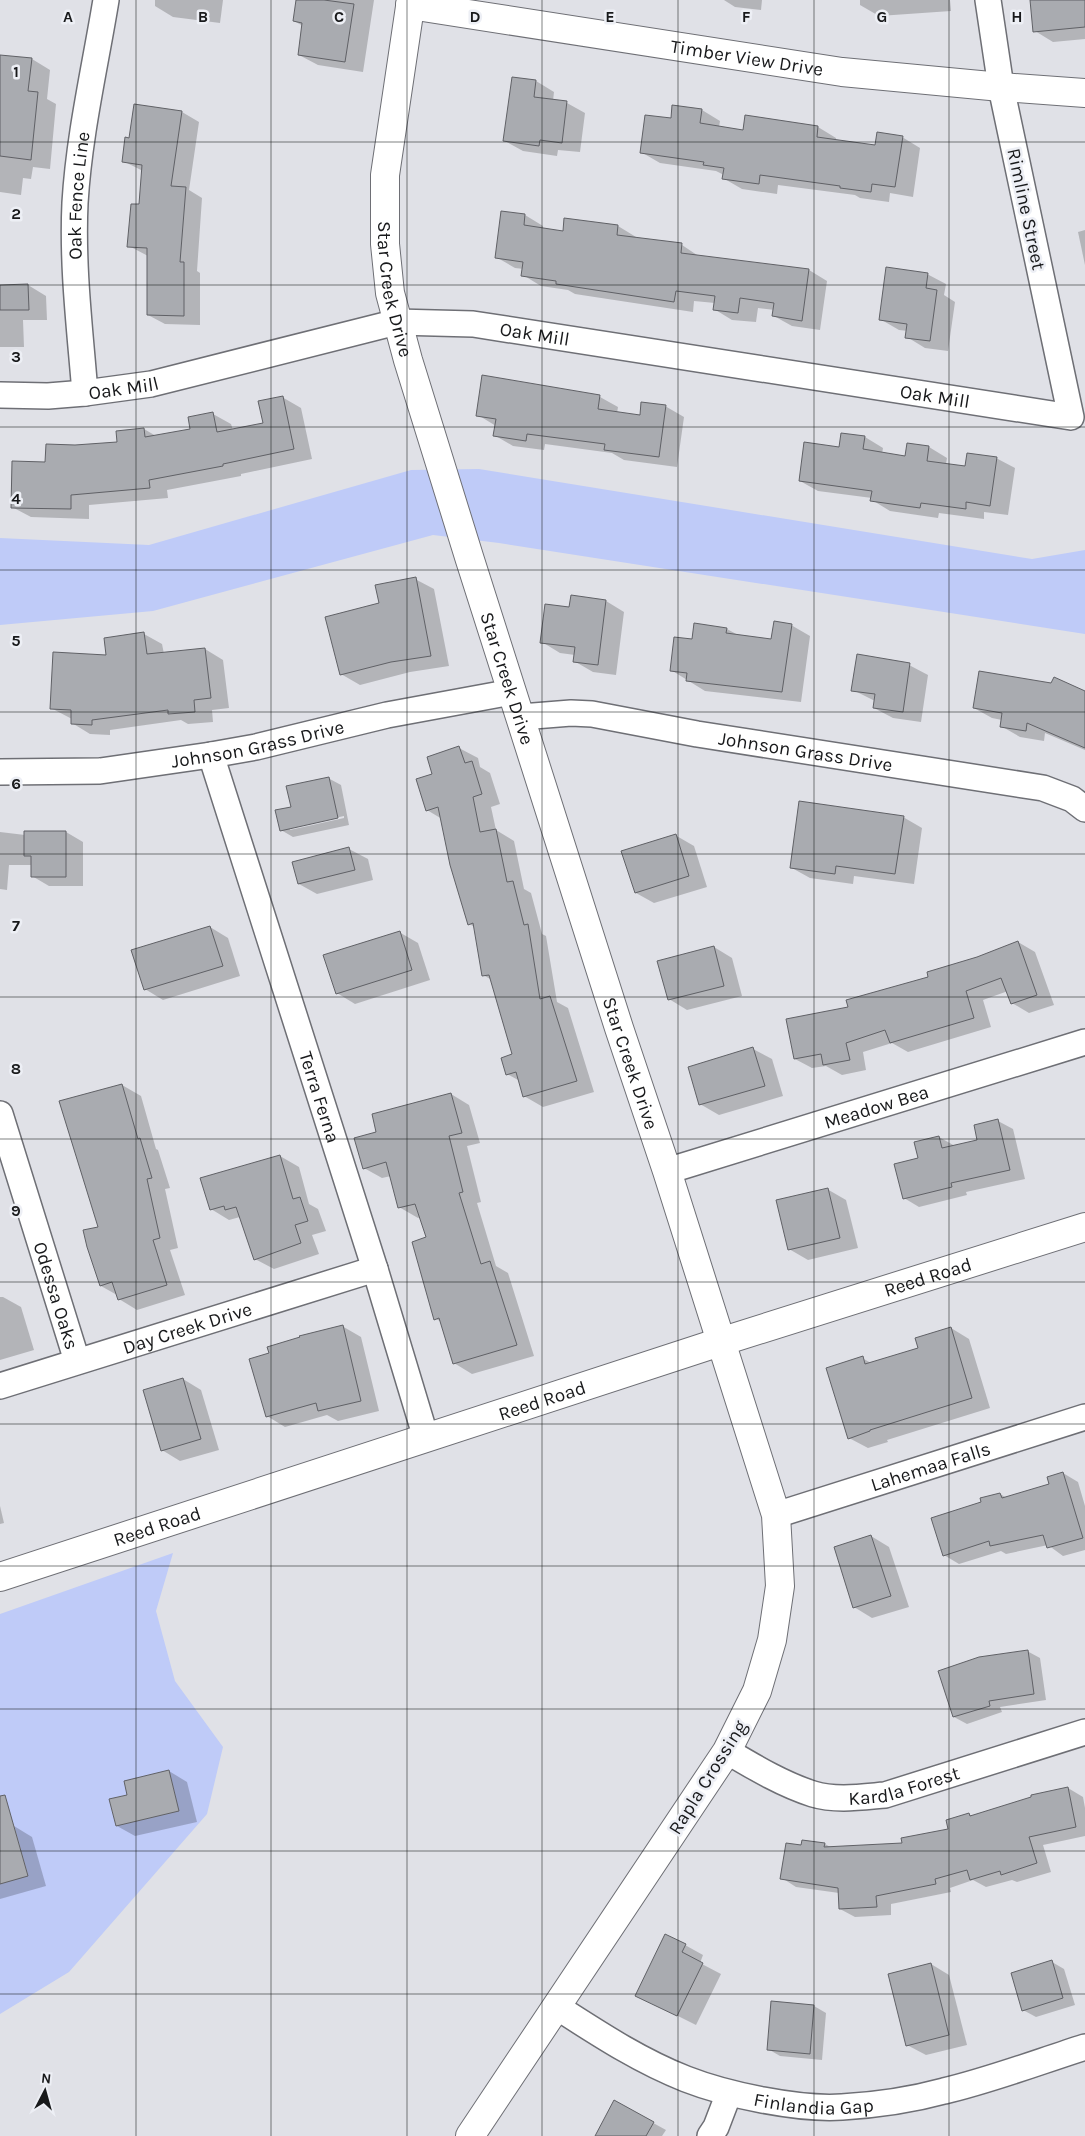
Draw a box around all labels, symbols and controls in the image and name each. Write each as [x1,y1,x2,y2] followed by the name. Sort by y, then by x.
[63,7,73,26] text: A
[198,7,208,26] text: B
[334,7,344,26] text: C
[470,7,481,26] text: D
[605,7,615,26] text: E
[742,7,751,26] text: F
[877,7,887,26] text: G
[1011,7,1023,26] text: H
[669,36,825,81] street label: Timber View Drive
[13,62,19,81] text: 1
[64,130,95,260] street label: Oak Fence Line
[1002,146,1050,272] street label: Rimline Street
[11,204,21,223] text: 2
[373,221,417,360] street label: Star Creek Drive
[498,318,571,351] street label: Oak Mill
[11,347,21,366] text: 3
[87,372,161,404] street label: Oak Mill
[898,381,971,413] street label: Oak Mill
[11,489,21,508] text: 4
[475,609,538,748] street label: Star Creek Drive
[11,631,21,650] text: 5
[170,716,346,773] street label: Johnson Grass Drive
[717,728,894,776] street label: Johnson Grass Drive
[11,774,21,793] text: 6
[12,916,20,935] text: 7
[598,994,662,1132] street label: Star Creek Drive
[294,1049,344,1146] street label: Terra Ferna
[11,1059,21,1078] text: 8
[822,1081,932,1134] street label: Meadow Bea
[11,1201,21,1220] text: 9
[28,1239,83,1352] street label: Odessa Oaks
[881,1253,974,1302] street label: Reed Road
[120,1298,255,1359] street label: Day Creek Drive
[496,1377,589,1426] street label: Reed Road
[868,1438,993,1496] street label: Lahemaa Falls
[111,1502,204,1551] street label: Reed Road
[664,1716,752,1839] street label: Rapla Crossing
[848,1762,962,1810] street label: Kardla Forest
[20,2066,70,2116] north arrow
[40,2070,52,2088] text: N
[752,2089,875,2119] street label: Finlandia Gap

